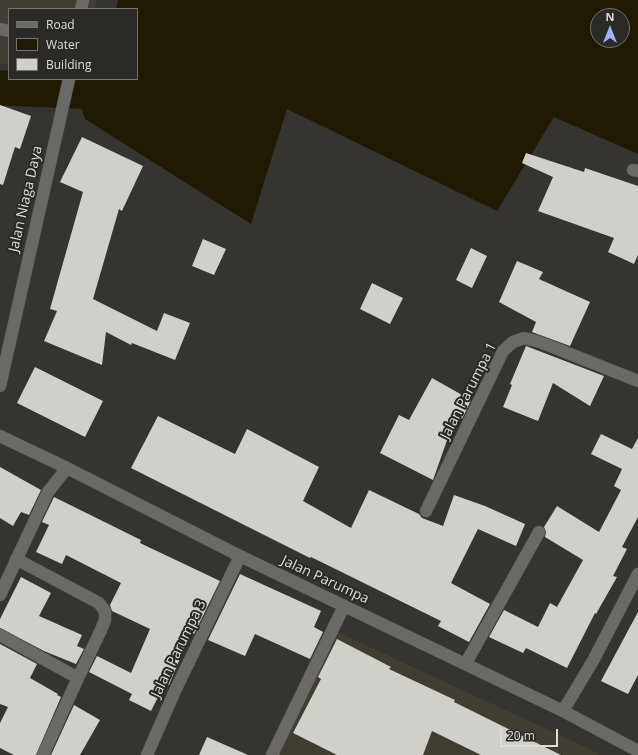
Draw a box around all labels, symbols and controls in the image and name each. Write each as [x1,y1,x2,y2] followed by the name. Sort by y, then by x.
[8,8,138,80] legend
[590,8,630,48] north arrow
[606,9,614,24] text: N
[46,16,75,33] text: Road
[46,36,80,53] text: Water
[46,56,91,73] text: Building
[6,144,46,254] street label: Jalan Niaga Daya
[437,340,501,442] street label: Jalan Parumpa 1
[278,552,372,608] street label: Jalan Parumpa
[148,597,210,701] street label: Jalan Parumpa 3
[502,721,560,747] scale bar
[507,727,535,744] text: 20 m

